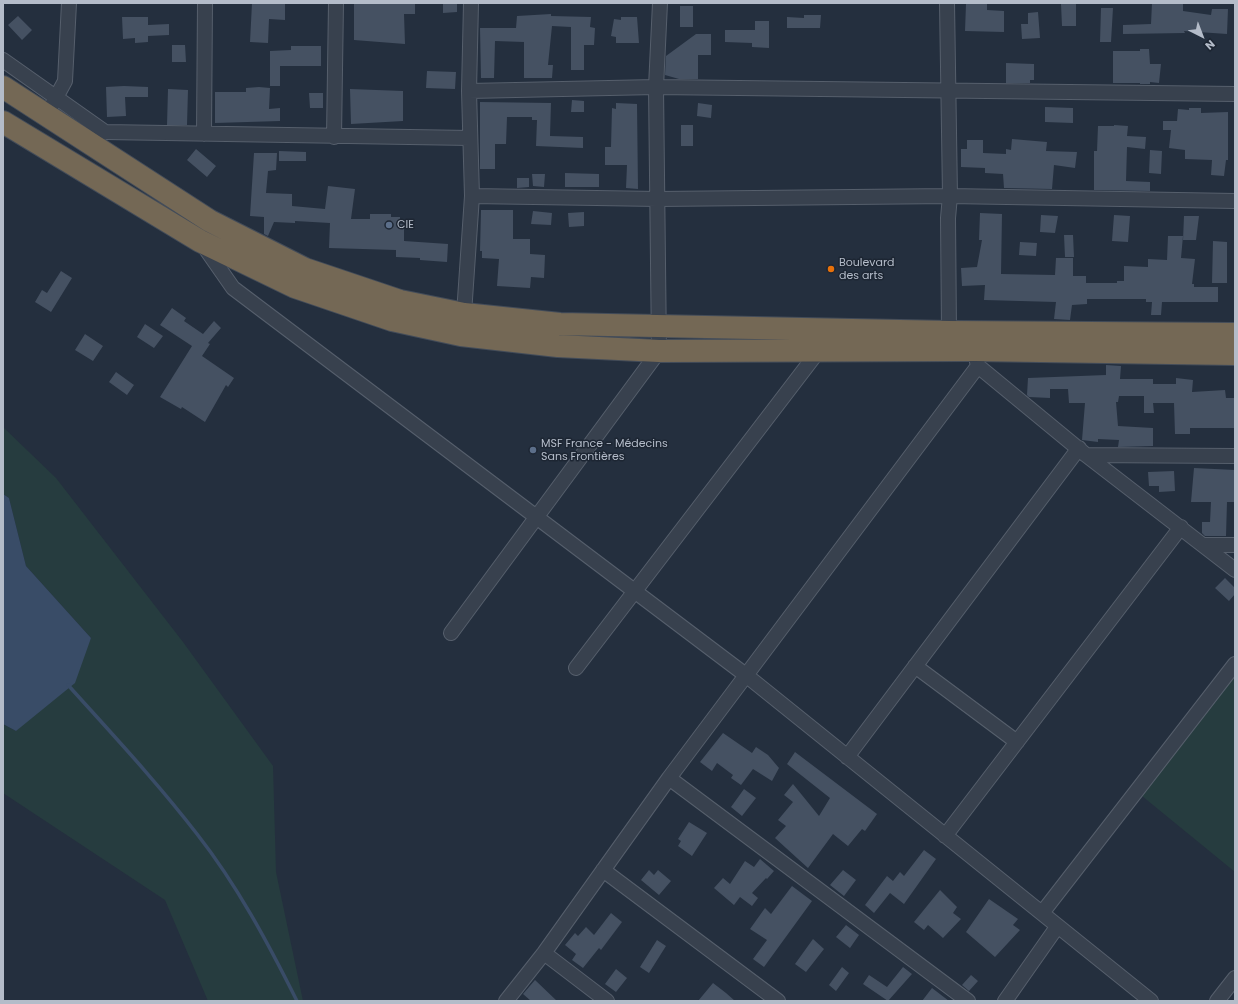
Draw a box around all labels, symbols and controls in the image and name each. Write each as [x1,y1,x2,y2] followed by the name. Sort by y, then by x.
[1182,16,1222,56] north arrow
[1202,36,1218,54] text: N
[397,218,414,232] place label: CIE
[384,220,394,230] marker: CIE
[839,256,894,282] place label: Boulevard des arts
[826,264,836,274] marker: Boulevard des arts
[541,437,668,463] place label: MSF France - Médecins Sans Frontières
[528,445,538,455] marker: MSF France - Médecins Sans Frontières

